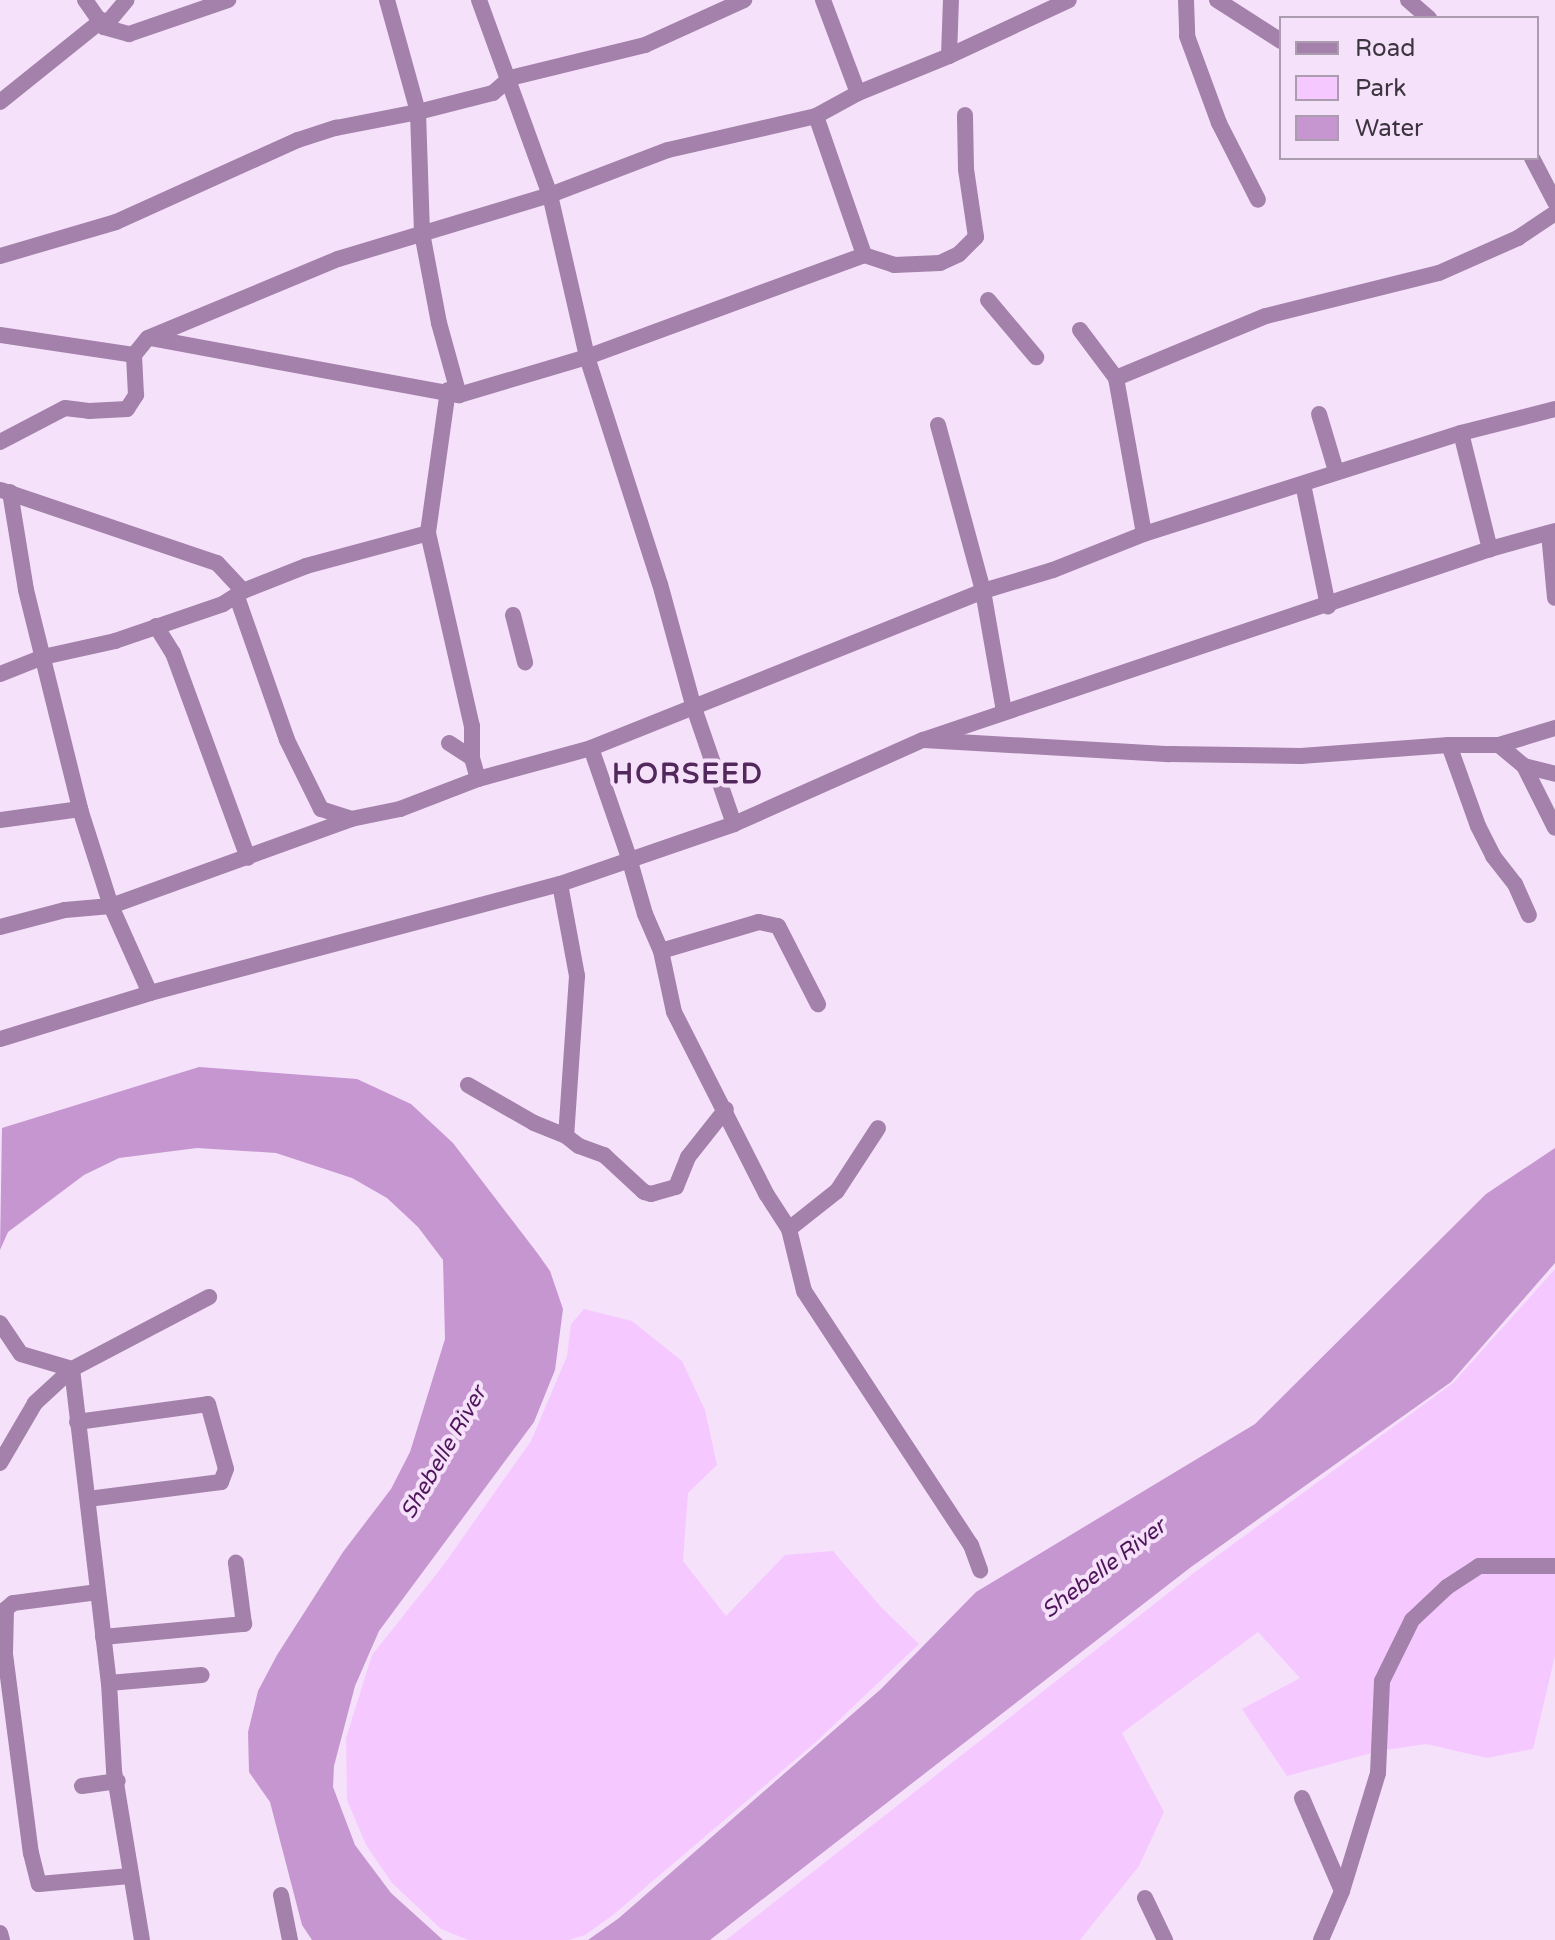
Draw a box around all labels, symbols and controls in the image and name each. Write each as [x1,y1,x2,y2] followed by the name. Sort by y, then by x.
[1279,16,1539,160] legend
[1355,34,1415,63] text: Road
[1355,74,1406,103] text: Park
[1355,114,1423,143] text: Water
[612,757,764,791] district label: HORSEED
[396,1382,492,1524] water label: Shebelle River
[1037,1514,1171,1624] water label: Shebelle River

